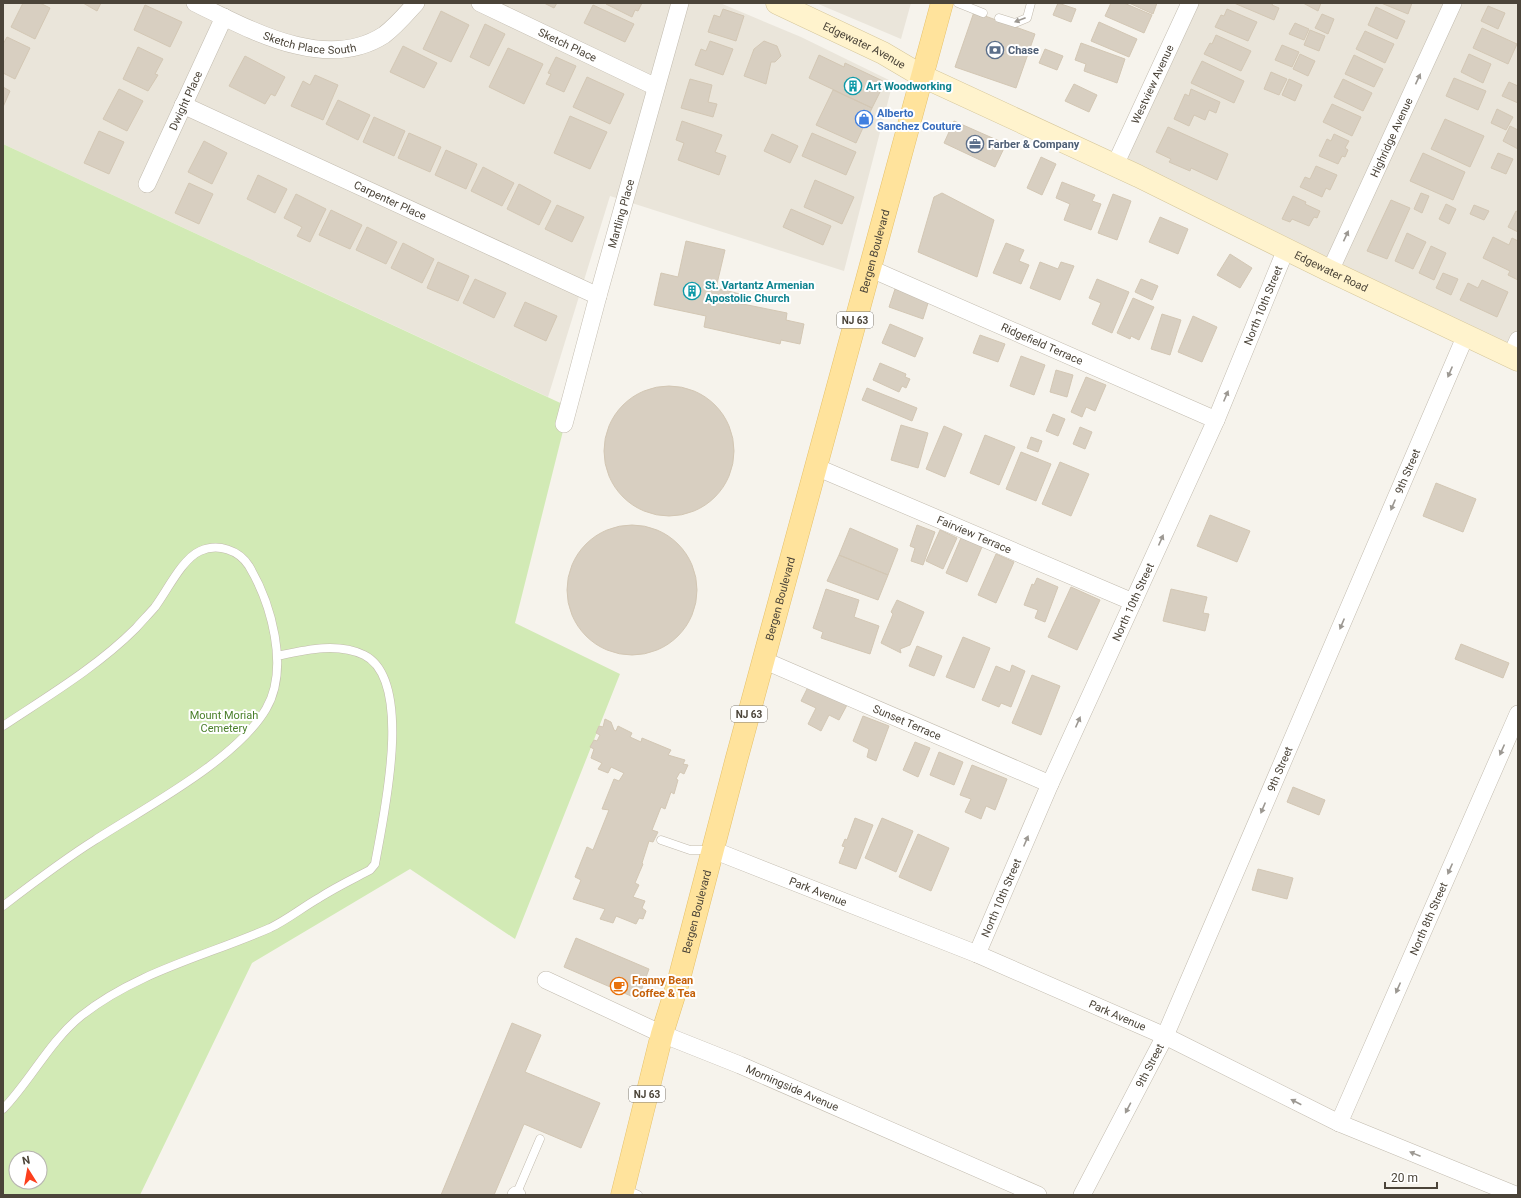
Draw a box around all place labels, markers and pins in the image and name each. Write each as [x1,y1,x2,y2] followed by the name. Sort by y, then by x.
[985,40,1005,60] bank icon: Chase
[1008,44,1039,57] place label: Chase
[843,76,863,96] building icon: Art Woodworking
[866,80,952,93] place label: Art Woodworking
[877,107,961,133] place label: Alberto Sanchez Couture
[854,109,874,129] shop icon: Alberto Sanchez Couture
[965,134,985,154] office icon: Farber & Company
[988,138,1080,151] place label: Farber & Company
[705,279,814,305] place label: St. Vartantz Armenian Apostolic Church
[682,281,702,301] building icon: St. Vartantz Armenian Apostolic Church
[632,974,696,1000] place label: Franny Bean Coffee & Tea
[609,976,629,996] cafe icon: Franny Bean Coffee & Tea

